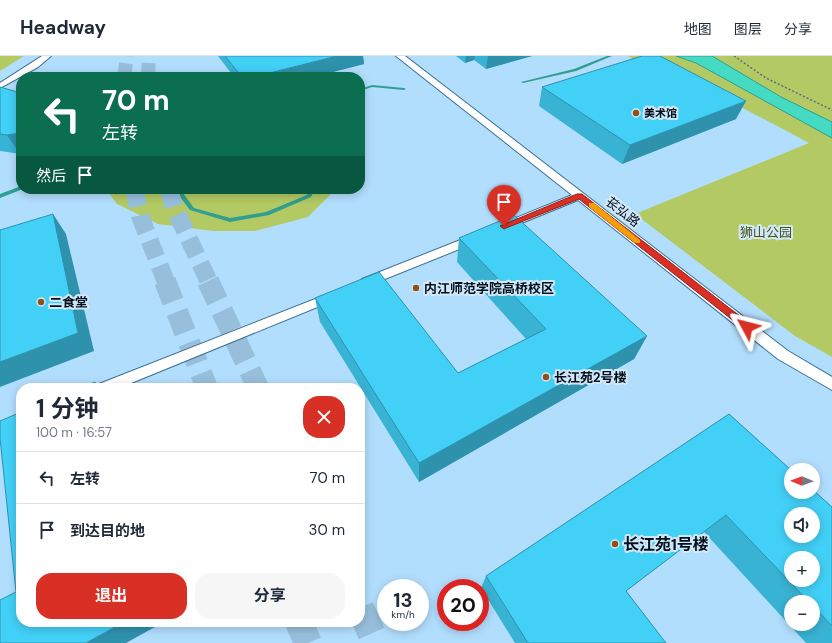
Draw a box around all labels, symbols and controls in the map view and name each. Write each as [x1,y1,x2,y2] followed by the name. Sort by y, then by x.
[20,15,106,40] text: Headway
[684,20,712,38] text: 地图
[734,20,762,38] text: 图层
[784,20,812,38] text: 分享
[102,82,170,119] text: 70 m
[36,88,88,140] icon: left
[644,106,677,120] place label: 美术馆
[631,108,641,118] marker: 美术馆
[102,121,138,145] text: 左转
[74,164,96,186] icon: arrive
[36,166,66,186] text: 然后
[487,185,521,226] pin
[493,191,515,213] icon: arrive
[602,193,644,231] street label: 苌弘路
[740,224,792,241] park label: 狮山公园
[424,280,554,297] place label: 内江师范学院高桥校区
[411,283,421,293] marker: 内江师范学院高桥校区
[49,294,88,311] place label: 二食堂
[36,297,46,307] marker: 二食堂
[726,306,768,348] position arrow
[554,369,627,386] place label: 长江苑2号楼
[541,372,551,382] marker: 长江苑2号楼
[36,393,98,424] text: 1 分钟
[303,396,345,438] button: close
[36,424,112,441] text: 100 m · 16:57
[784,463,820,499] north arrow
[784,463,820,631] map controls
[36,467,58,489] icon: left
[310,468,345,488] text: 70 m
[70,469,100,489] text: 左转
[784,507,820,543] button: sound
[36,519,58,541] icon: arrive
[309,520,345,540] text: 30 m
[70,521,145,541] text: 到达目的地
[623,534,709,555] place label: 长江苑1号楼
[610,539,620,549] marker: 长江苑1号楼
[784,551,820,587] button: +
[36,573,187,619] button: 退出
[195,573,345,619] button: 分享
[437,579,489,631] speed limit sign: 20
[393,587,413,613] text: 13
[784,595,820,631] button: −
[391,608,415,621] text: km/h

